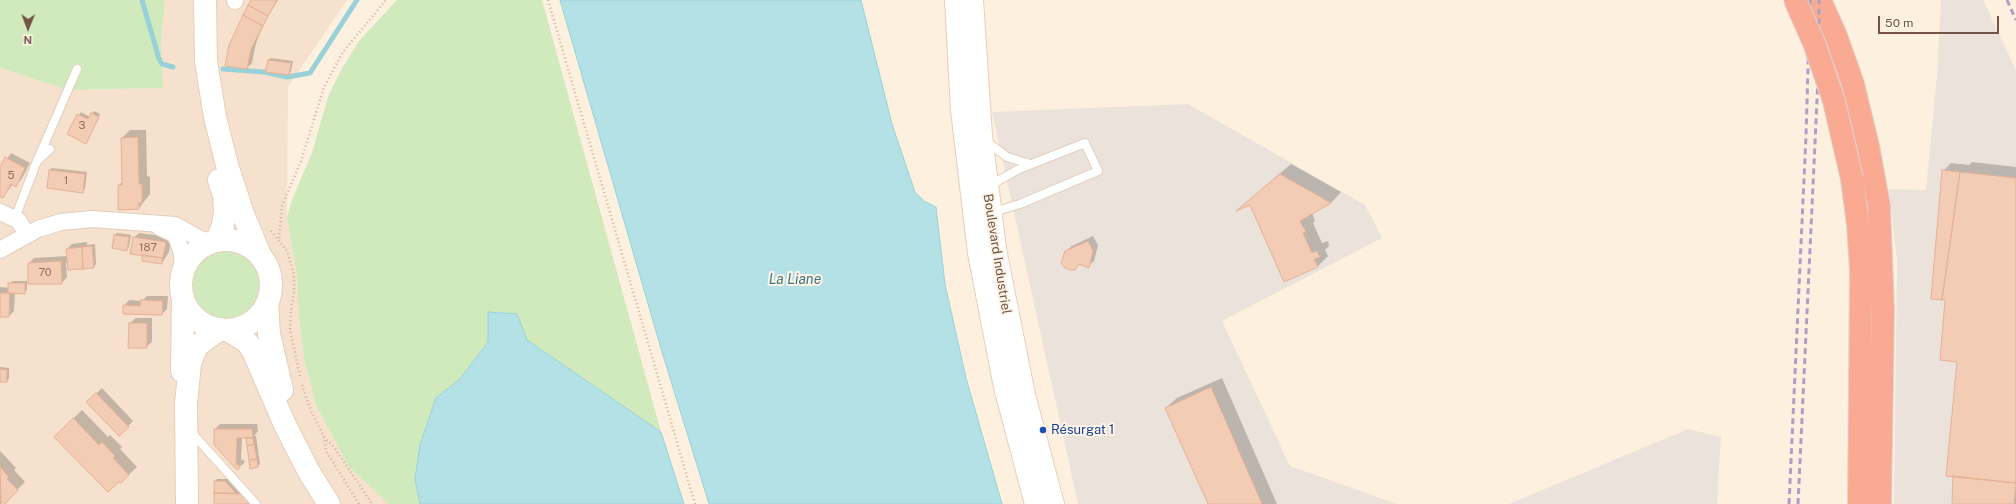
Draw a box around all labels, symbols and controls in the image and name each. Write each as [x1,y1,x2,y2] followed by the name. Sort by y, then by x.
[8,8,48,48] north arrow
[1880,8,2001,34] scale bar
[1885,16,1913,30] text: 50 m
[23,34,32,46] text: N
[79,119,85,133] house number: 3
[7,169,15,183] house number: 5
[64,174,68,188] house number: 1
[980,193,1014,315] street label: Boulevard Industriel
[139,241,157,255] house number: 187
[38,266,52,280] house number: 70
[769,272,821,288] water label: La Liane
[1051,422,1114,438] place label: Résurgat 1
[1038,425,1048,435] marker: Résurgat 1

